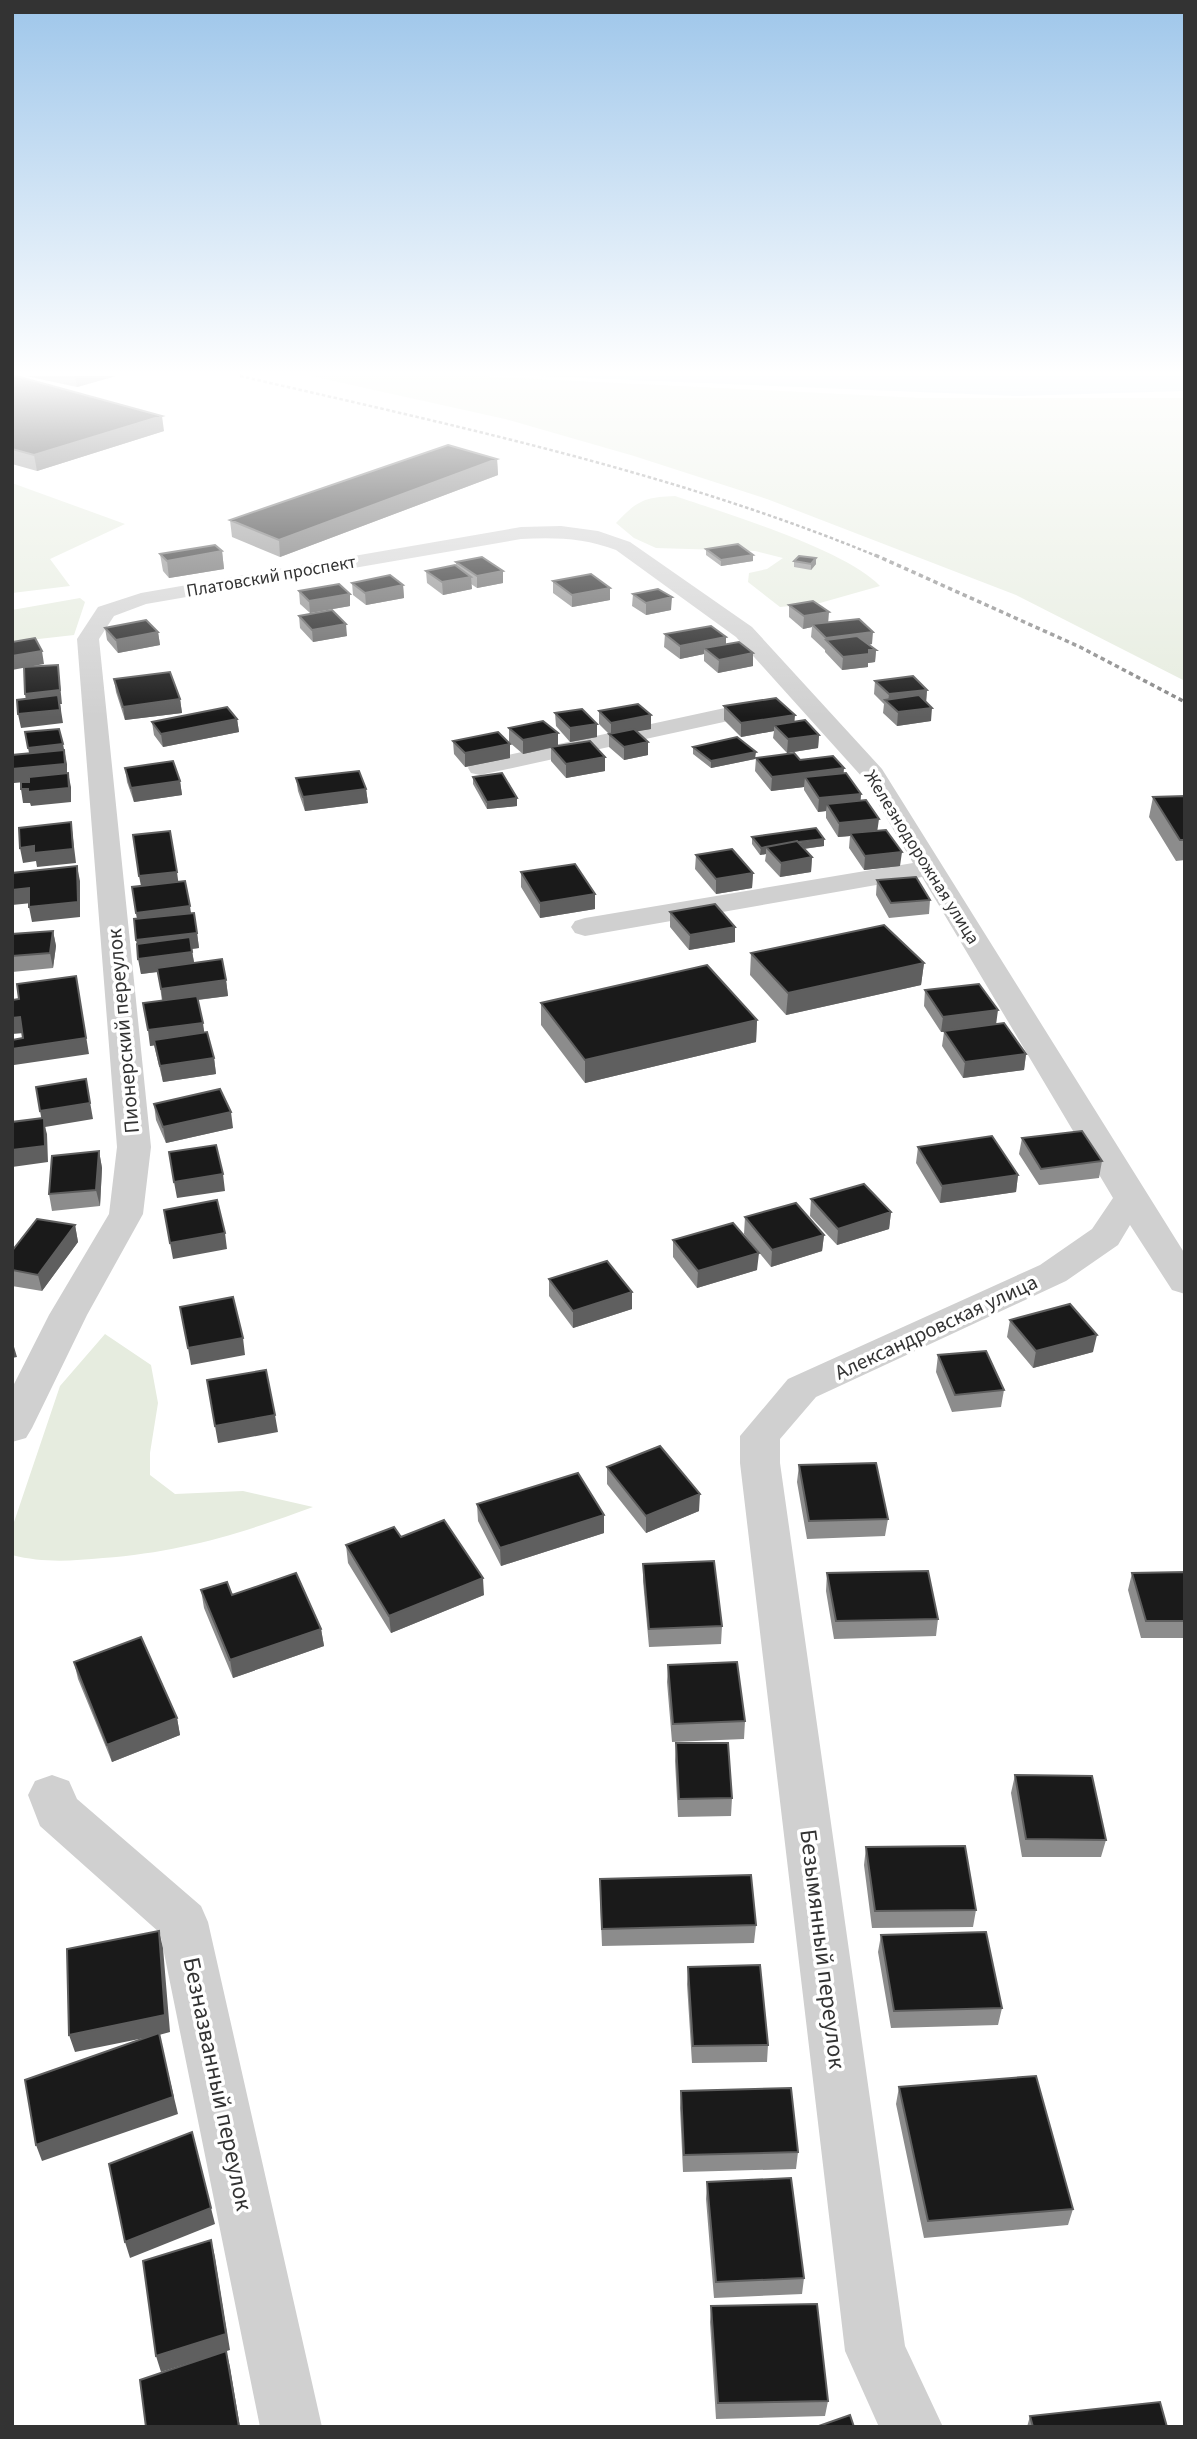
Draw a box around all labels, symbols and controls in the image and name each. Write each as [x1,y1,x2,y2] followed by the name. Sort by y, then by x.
[184,549,358,604] street label: Платовский проспект
[858,765,985,949] street label: Железнодорожная улица
[99,927,147,1135] street label: Пионерский переулок
[830,1267,1042,1387] street label: Александровская улица
[790,1827,855,2071] street label: Безымянный переулок
[174,1954,262,2214] street label: Безназванный переулок

